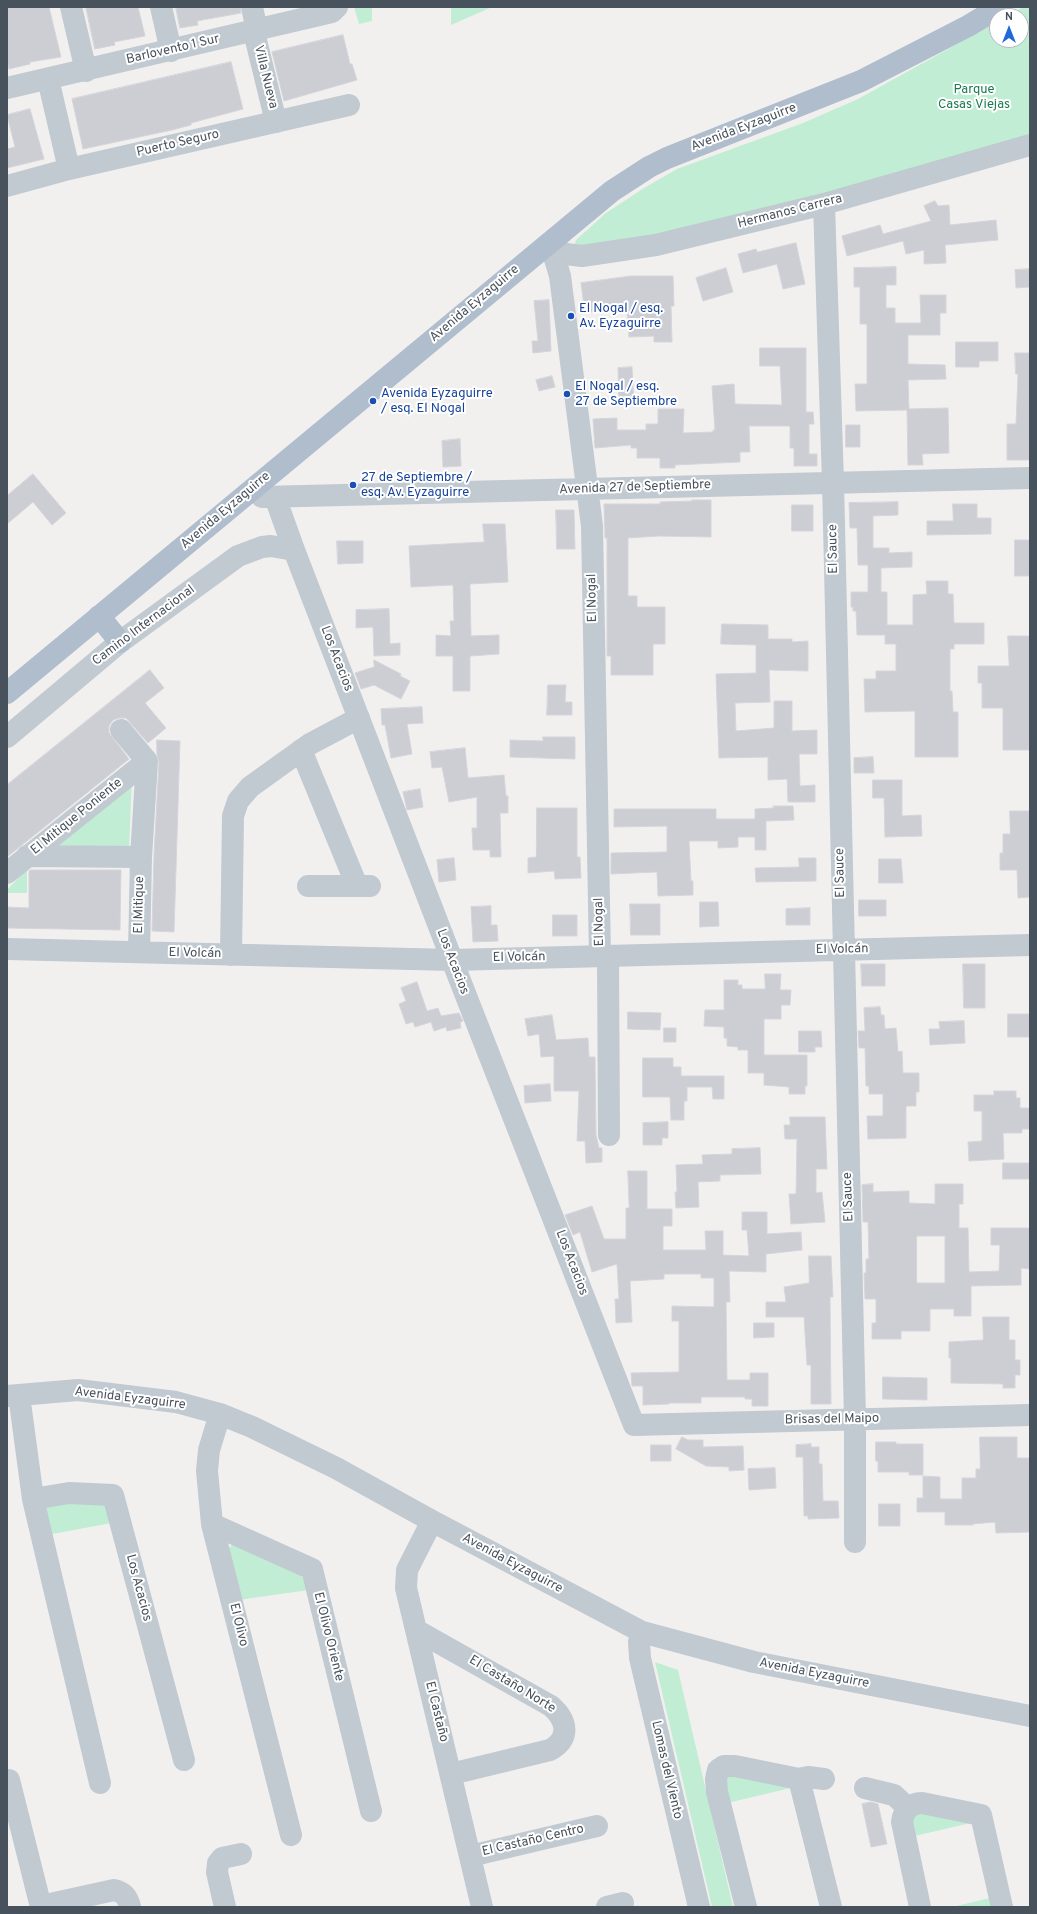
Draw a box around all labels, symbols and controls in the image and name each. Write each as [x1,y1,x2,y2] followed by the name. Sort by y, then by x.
[989,8,1029,48] north arrow
[1005,10,1013,24] text: N
[125,32,221,68] street label: Barlovento 1 Sur
[250,44,280,110] street label: Villa Nueva
[938,82,1010,113] park label: Parque Casas Viejas
[689,101,799,155] street label: Avenida Eyzaguirre
[135,127,221,161] street label: Puerto Seguro
[736,191,844,233] street label: Hermanos Carrera
[427,262,523,346] street label: Avenida Eyzaguirre
[579,301,663,332] place label: El Nogal / esq. Av. Eyzaguirre
[566,311,576,321] marker: El Nogal / esq. Av. Eyzaguirre
[575,379,677,410] place label: El Nogal / esq. 27 de Septiembre
[381,386,493,417] place label: Avenida Eyzaguirre / esq. El Nogal
[562,389,572,399] marker: El Nogal / esq. 27 de Septiembre
[368,396,378,406] marker: Avenida Eyzaguirre / esq. El Nogal
[178,469,274,553] street label: Avenida Eyzaguirre
[361,470,472,501] place label: 27 de Septiembre / esq. Av. Eyzaguirre
[559,478,711,498] street label: Avenida 27 de Septiembre
[348,480,358,490] marker: 27 de Septiembre / esq. Av. Eyzaguirre
[826,524,842,574] street label: El Sauce
[585,574,601,622] street label: El Nogal
[90,582,198,670] street label: Camino Internacional
[316,624,356,694] street label: Los Acacios
[28,775,126,859] street label: El Mitique Poniente
[833,848,849,898] street label: El Sauce
[132,876,148,934] street label: El Mitique
[592,898,608,946] street label: El Nogal
[432,927,472,997] street label: Los Acacios
[815,942,869,958] street label: El Volcán
[168,946,222,962] street label: El Volcán
[492,950,546,966] street label: El Volcán
[840,1172,858,1222] street label: El Sauce
[551,1228,591,1298] street label: Los Acacios
[74,1384,186,1414] street label: Avenida Eyzaguirre
[785,1411,879,1429] street label: Brisas del Maipo
[459,1531,565,1597] street label: Avenida Eyzaguirre
[122,1553,154,1623] street label: Los Acacios
[309,1591,347,1683] street label: El Olivo Oriente
[225,1602,251,1648] street label: El Olivo
[466,1653,558,1717] street label: El Castaño Norte
[758,1656,870,1692] street label: Avenida Eyzaguirre
[421,1680,451,1744] street label: El Castaño
[647,1719,685,1821] street label: Lomas del Viento
[481,1822,585,1860] street label: El Castaño Centro

